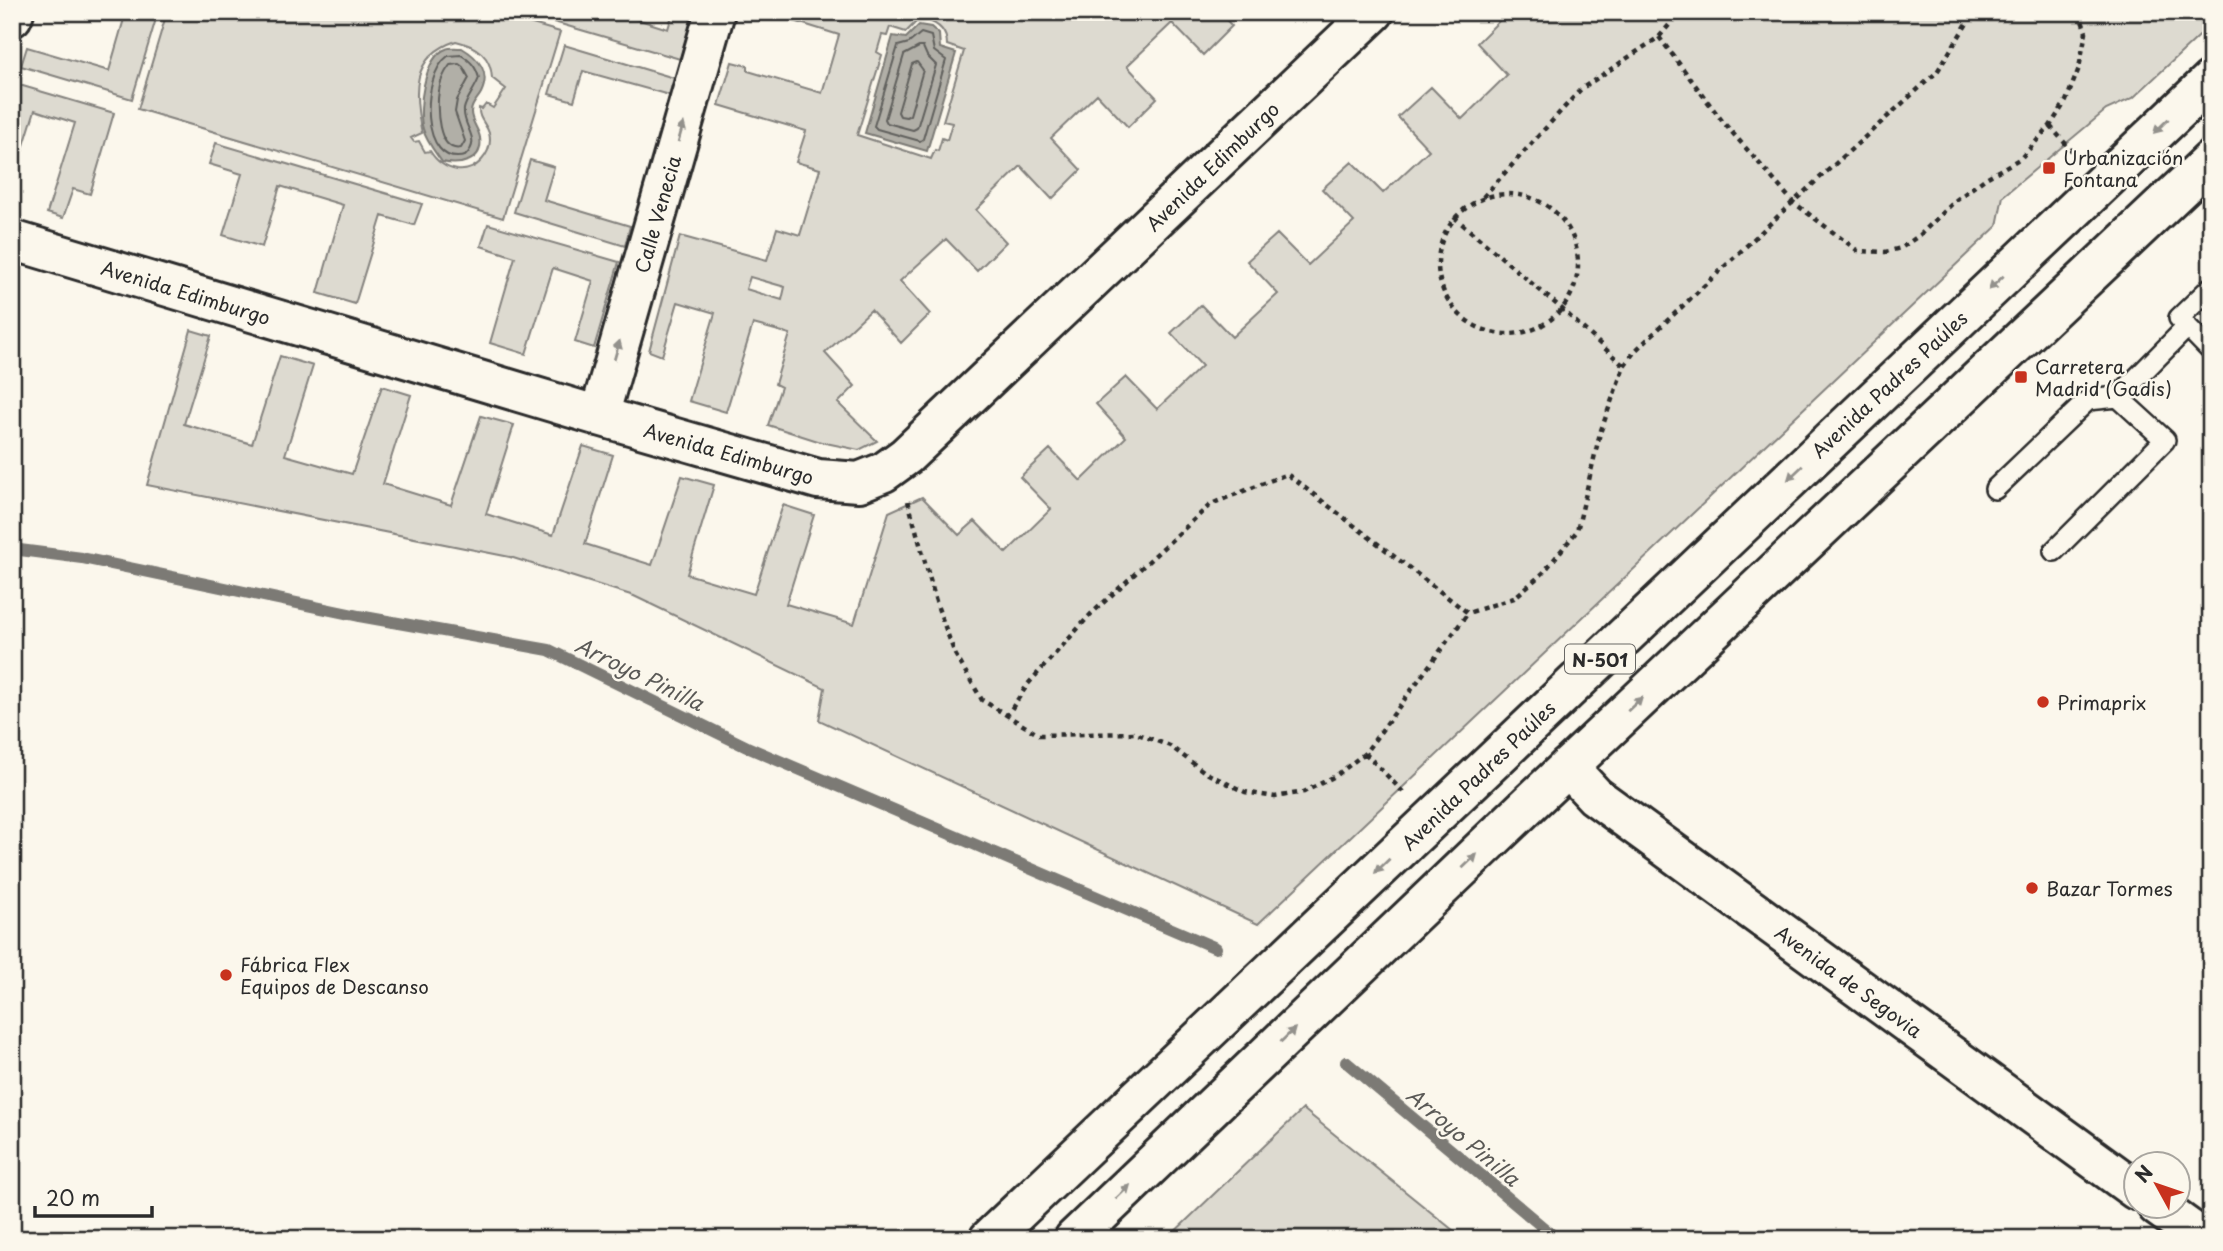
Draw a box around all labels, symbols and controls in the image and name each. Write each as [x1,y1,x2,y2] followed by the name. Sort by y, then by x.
[1139,95,1285,237] street label: Avenida Edimburgo
[2153,118,2170,134] one-way arrow
[676,121,686,142] one-way arrow
[2063,143,2184,193] place label: Urbanización Fontana
[627,151,687,276] street label: Calle Venecia
[2041,160,2057,176] marker: Urbanización Fontana
[98,253,274,331] street label: Avenida Edimburgo
[1988,275,2005,291] one-way arrow
[1805,304,1973,464] street label: Avenida Padres Paúles
[613,339,623,360] one-way arrow
[2035,352,2172,402] place label: Carretera Madrid (Gadis)
[2013,369,2029,385] marker: Carretera Madrid (Gadis)
[641,415,817,491] street label: Avenida Edimburgo
[1787,465,1804,482] one-way arrow
[570,628,711,718] water label: Arroyo Pinilla
[1565,644,1635,674] road number: N-501
[2057,688,2146,716] place label: Primaprix
[1395,694,1561,856] street label: Avenida Padres Paúles
[2035,694,2051,710] marker: Primaprix
[1626,696,1643,712] one-way arrow
[1461,853,1478,869] one-way arrow
[1374,858,1391,874] one-way arrow
[2046,874,2173,902] place label: Bazar Tormes
[2024,880,2040,896] marker: Bazar Tormes
[1770,918,1928,1044] street label: Avenida de Segovia
[240,950,429,1000] place label: Fábrica Flex Equipos de Descanso
[218,967,234,983] marker: Fábrica Flex Equipos de Descanso
[1279,1027,1296,1043] one-way arrow
[1400,1079,1528,1194] water label: Arroyo Pinilla
[2122,1150,2192,1220] north arrow
[2128,1159,2159,1188] text: N
[35,1174,152,1218] scale bar
[46,1181,100,1213] text: 20 m
[1114,1184,1131,1200] one-way arrow

